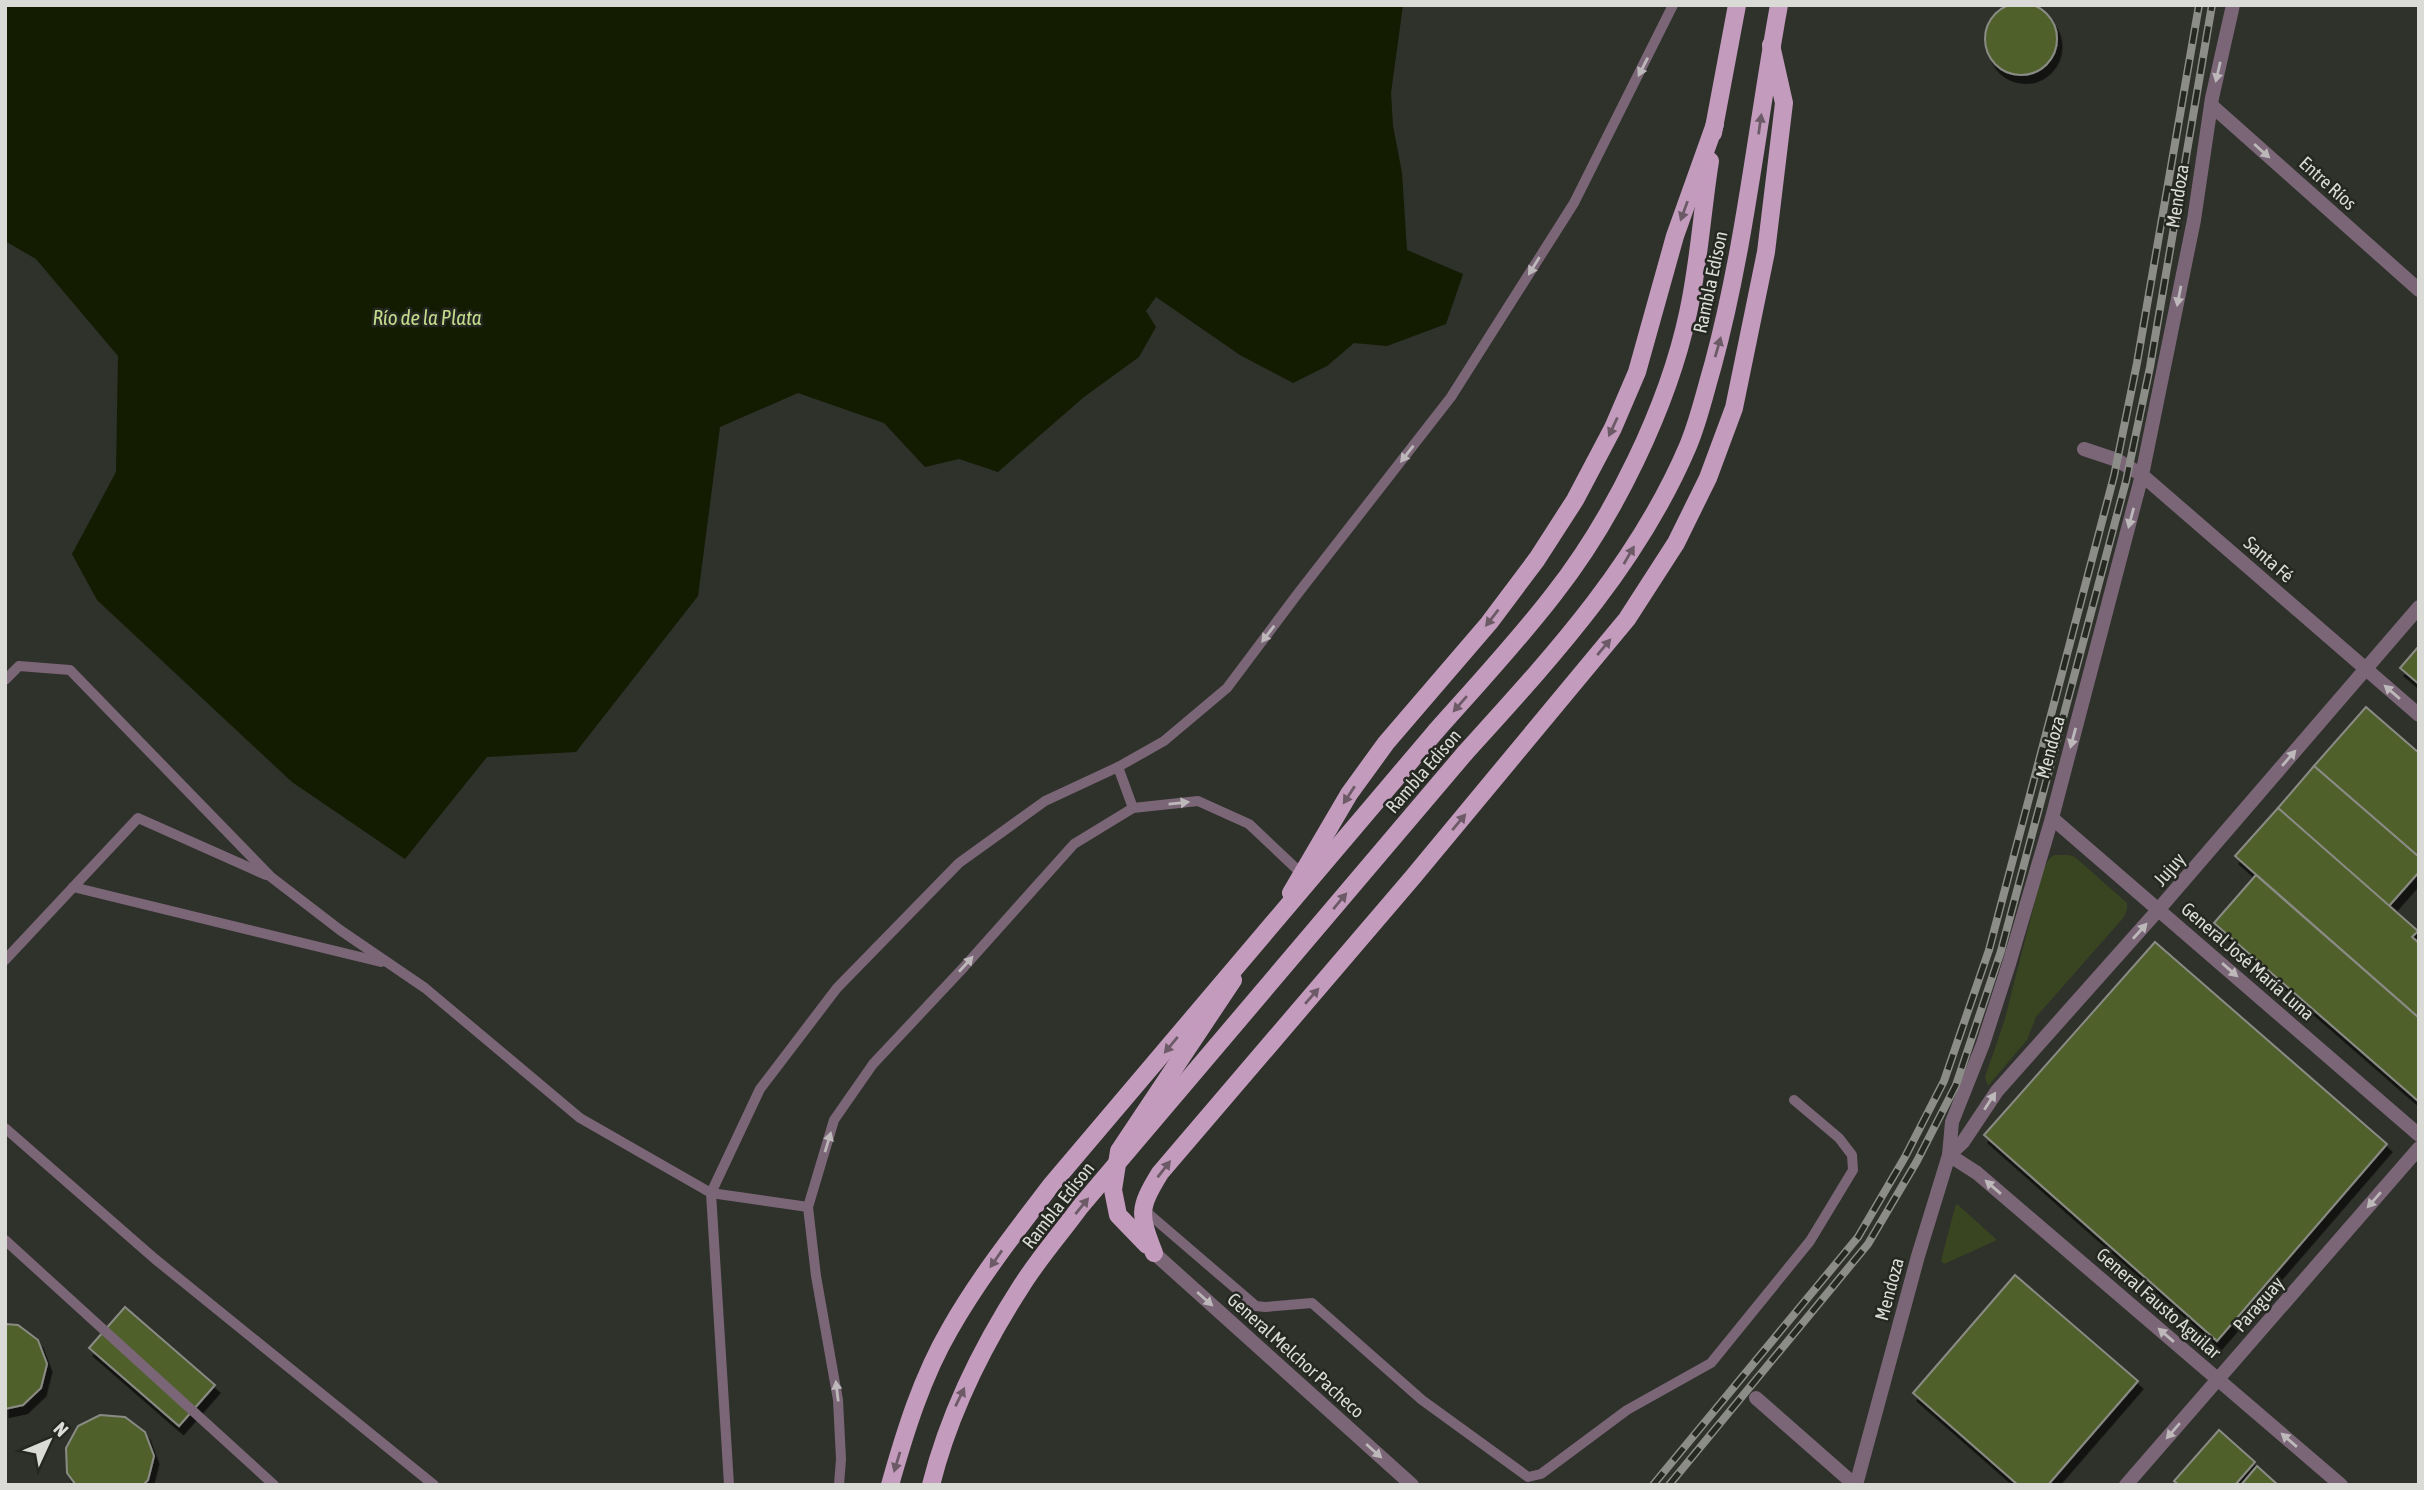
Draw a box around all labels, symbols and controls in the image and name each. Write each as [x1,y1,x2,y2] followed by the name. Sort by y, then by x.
[1638,57,1650,77] one-way arrow
[2212,61,2223,83] one-way arrow
[1755,113,1766,135] one-way arrow
[2254,143,2271,158] one-way arrow
[2295,152,2361,214] street label: Entre Ríos
[2161,163,2193,229] street label: Mendoza
[1678,201,1689,222] one-way arrow
[1688,229,1732,335] street label: Rambla Edison
[1528,256,1541,276] one-way arrow
[2173,285,2184,307] one-way arrow
[372,305,482,329] water label: Río de la Plata
[1713,336,1723,357] one-way arrow
[1607,417,1619,437] one-way arrow
[1400,445,1415,463] one-way arrow
[2125,507,2136,529] one-way arrow
[2240,531,2298,587] street label: Santa Fé
[1622,545,1634,565] one-way arrow
[1484,609,1499,627] one-way arrow
[1261,625,1275,643] one-way arrow
[1596,638,1611,656] one-way arrow
[2384,685,2401,700] one-way arrow
[1452,695,1468,713] one-way arrow
[2031,713,2069,781] street label: Mendoza
[1381,725,1465,817] street label: Rambla Edison
[2067,727,2078,749] one-way arrow
[2281,750,2296,767] one-way arrow
[1342,785,1355,805] one-way arrow
[1168,797,1190,808] one-way arrow
[1451,814,1466,832] one-way arrow
[2149,848,2189,890] street label: Jujuy
[1332,893,1347,910] one-way arrow
[2177,897,2319,1025] street label: General José María Luna
[2132,922,2148,940] one-way arrow
[958,956,974,973] one-way arrow
[2221,962,2238,977] one-way arrow
[1304,987,1319,1004] one-way arrow
[1163,1036,1179,1054] one-way arrow
[1983,1092,1996,1111] one-way arrow
[823,1131,833,1152] one-way arrow
[1017,1157,1099,1253] street label: Rambla Edison
[1156,1160,1171,1177] one-way arrow
[1985,1180,2002,1195] one-way arrow
[2367,1191,2382,1208] one-way arrow
[1074,1197,1089,1214] one-way arrow
[2092,1243,2226,1363] street label: General Fausto Aguilar
[989,1250,1003,1268] one-way arrow
[1870,1255,1908,1323] street label: Mendoza
[2228,1272,2288,1336] street label: Paraguay
[1223,1288,1369,1422] street label: General Melchor Pacheco
[1196,1291,1214,1307] one-way arrow
[2157,1327,2175,1343] one-way arrow
[831,1380,842,1402] one-way arrow
[955,1387,966,1407] one-way arrow
[14,1406,84,1476] north arrow
[49,1418,73,1441] text: N
[2166,1422,2181,1439] one-way arrow
[2280,1432,2298,1448] one-way arrow
[1365,1442,1382,1458] one-way arrow
[891,1452,901,1473] one-way arrow

